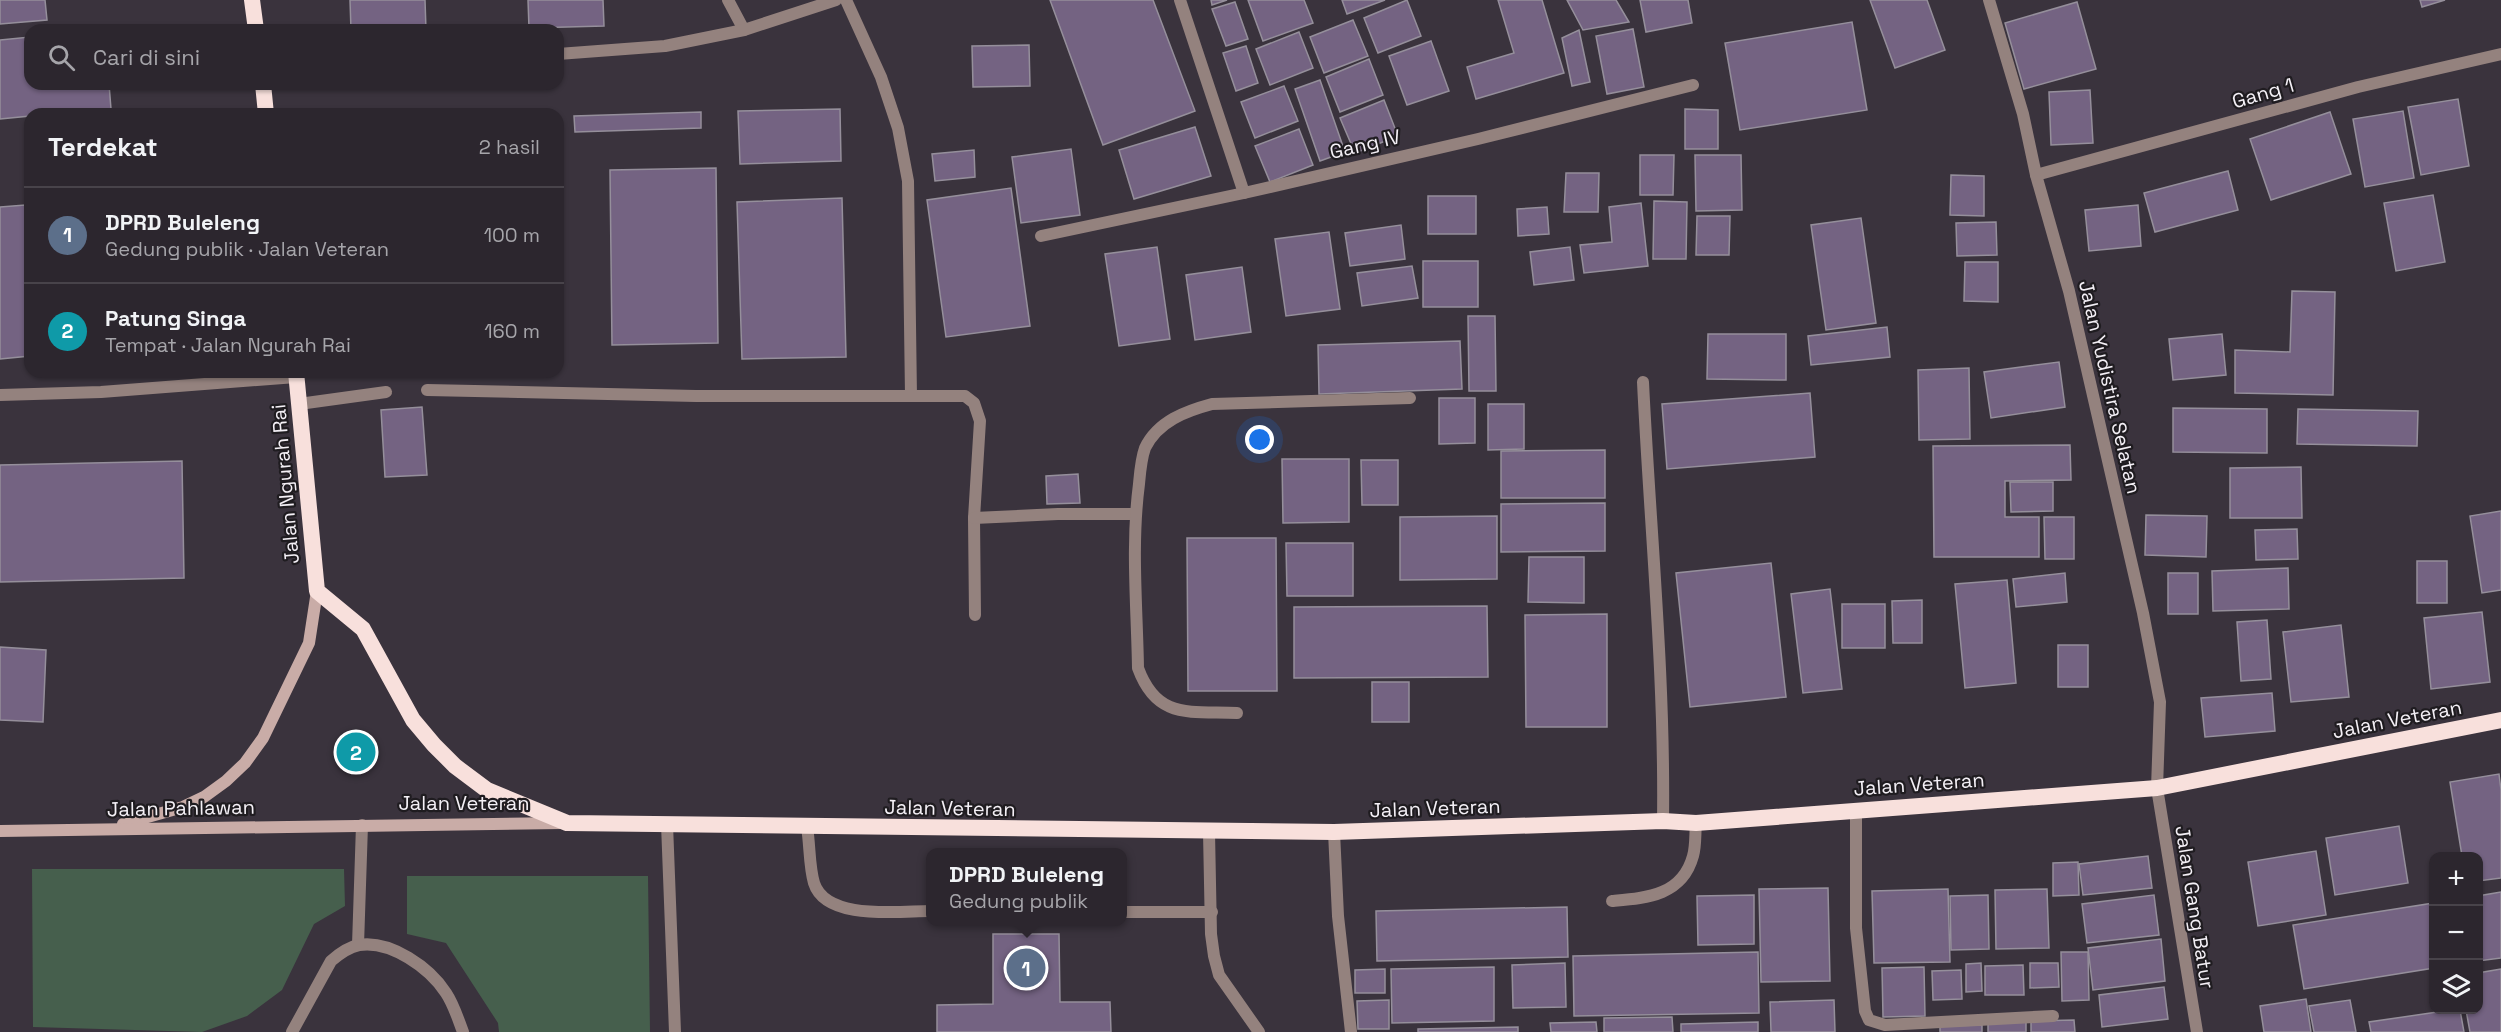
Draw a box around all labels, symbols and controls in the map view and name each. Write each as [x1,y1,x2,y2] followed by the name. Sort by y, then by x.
[24,24,564,90] search box
[45,41,78,74] icon: search
[93,43,200,71] text: Cari di sini
[2229,72,2297,114] street label: Gang 1
[1327,123,1403,165] street label: Gang IV
[48,130,158,164] text: Terdekat
[479,134,540,160] text: 2 hasil
[105,208,260,236] text: DPRD Buleleng
[63,222,72,248] text: 1
[484,222,540,248] text: 100 m
[105,236,389,262] text: Gedung publik · Jalan Veteran
[2073,278,2147,496] street label: Jalan Yudistira Selatan
[105,304,246,332] text: Patung Singa
[62,318,73,344] text: 2
[484,318,540,344] text: 160 m
[105,332,351,358] text: Tempat · Jalan Ngurah Rai
[265,403,305,565] street label: Jalan Ngurah Rai
[1245,425,1274,454] your location
[2330,694,2464,744] street label: Jalan Veteran
[336,730,376,774] pin: 2
[1853,766,1985,802] street label: Jalan Veteran
[398,790,530,816] street label: Jalan Veteran
[1369,793,1501,823] street label: Jalan Veteran
[107,794,255,822] street label: Jalan Pahlawan
[884,794,1016,822] street label: Jalan Veteran
[2169,824,2221,990] street label: Jalan Gang Batur
[926,848,1127,926] popup
[2429,852,2483,1014] map controls
[2429,852,2483,906] button: +
[949,860,1104,888] text: DPRD Buleleng
[949,888,1088,914] text: Gedung publik
[2429,906,2483,960] button: −
[1006,946,1046,990] pin: 1
[2429,960,2483,1014] button: layers

